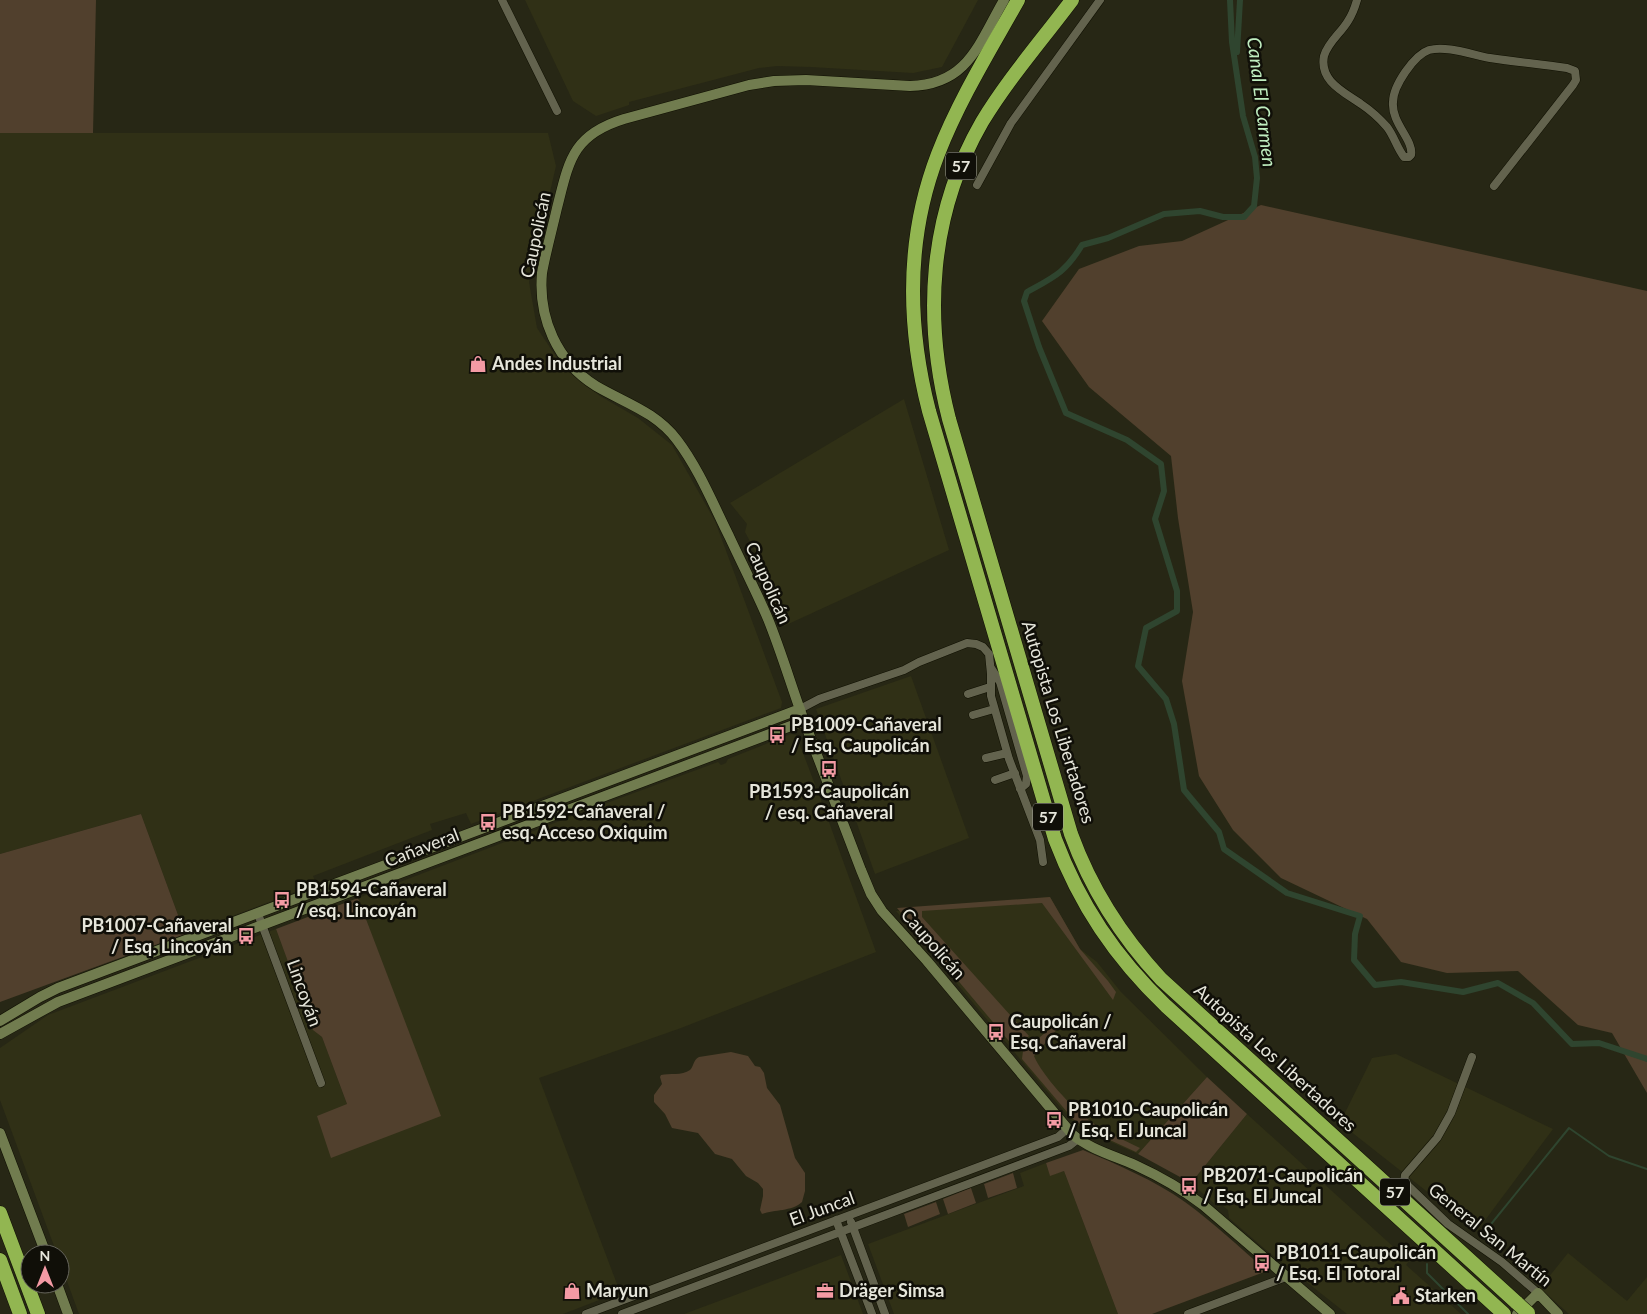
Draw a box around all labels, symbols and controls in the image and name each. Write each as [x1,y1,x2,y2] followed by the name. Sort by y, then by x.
[1243,36,1282,168] water label: Canal El Carmen
[946,153,976,180] road number: 57
[515,190,555,280] street label: Caupolicán
[491,352,622,374] place label: Andes Industrial
[468,354,488,374] shop icon: Andes Industrial
[741,538,797,627] street label: Caupolicán
[1018,618,1100,826] street label: Autopista Los Libertadores
[791,713,942,756] place label: PB1009-Cañaveral / Esq. Caupolicán
[767,725,787,745] bus stop icon: PB1009-Cañaveral / Esq. Caupolicán
[819,759,839,779] bus stop icon: PB1593-Caupolicán / esq. Cañaveral
[749,780,909,823] place label: PB1593-Caupolicán / esq. Cañaveral
[502,800,668,843] place label: PB1592-Cañaveral / esq. Acceso Oxiquim
[1033,804,1063,830] road number: 57
[478,812,498,832] bus stop icon: PB1592-Cañaveral / esq. Acceso Oxiquim
[381,823,462,871] street label: Cañaveral
[296,878,447,921] place label: PB1594-Cañaveral / esq. Lincoyán
[272,890,292,910] bus stop icon: PB1594-Cañaveral / esq. Lincoyán
[897,903,971,984] street label: Caupolicán
[81,914,232,957] place label: PB1007-Cañaveral / Esq. Lincoyán
[236,926,256,946] bus stop icon: PB1007-Cañaveral / Esq. Lincoyán
[283,956,327,1029] street label: Lincoyán
[1190,979,1362,1136] street label: Autopista Los Libertadores
[1010,1010,1126,1053] place label: Caupolicán / Esq. Cañaveral
[986,1022,1006,1042] bus stop icon: Caupolicán / Esq. Cañaveral
[1068,1098,1228,1141] place label: PB1010-Caupolicán / Esq. El Juncal
[1044,1110,1064,1130] bus stop icon: PB1010-Caupolicán / Esq. El Juncal
[1203,1164,1363,1207] place label: PB2071-Caupolicán / Esq. El Juncal
[1179,1176,1199,1196] bus stop icon: PB2071-Caupolicán / Esq. El Juncal
[1380,1178,1410,1206] road number: 57
[1424,1178,1557,1291] street label: General San Martín
[786,1186,857,1230] street label: El Juncal
[1276,1241,1436,1284] place label: PB1011-Caupolicán / Esq. El Totoral
[20,1244,70,1294] north arrow
[40,1247,50,1264] text: N
[1252,1253,1272,1273] bus stop icon: PB1011-Caupolicán / Esq. El Totoral
[586,1279,648,1301] place label: Maryun
[839,1279,944,1301] place label: Dräger Simsa
[562,1281,582,1301] shop icon: Maryun
[815,1281,835,1301] office icon: Dräger Simsa
[1415,1284,1476,1306] place label: Starken
[1391,1286,1411,1306] public building icon: Starken

